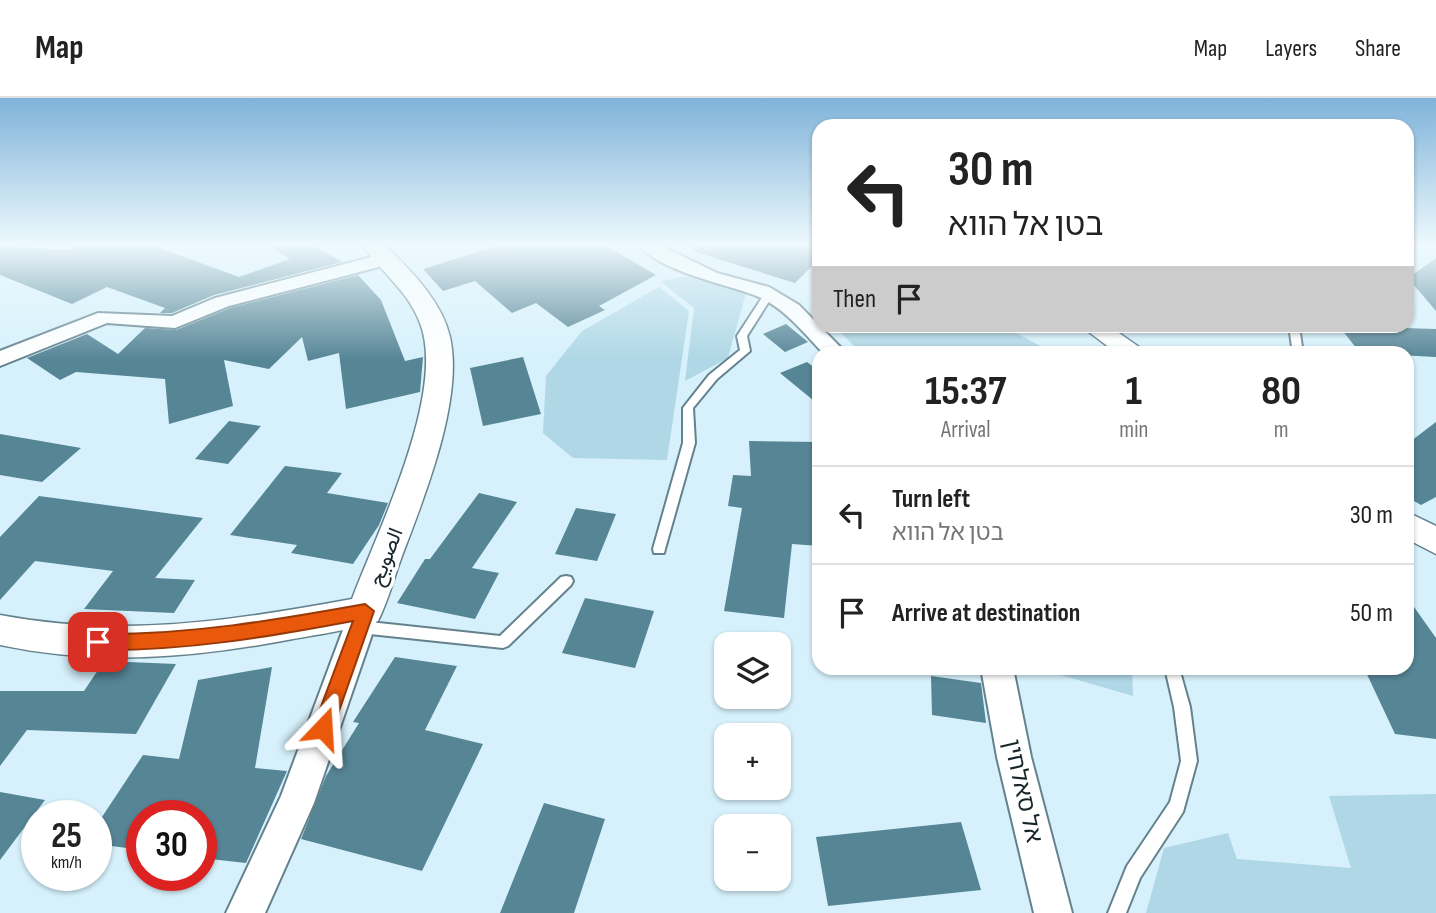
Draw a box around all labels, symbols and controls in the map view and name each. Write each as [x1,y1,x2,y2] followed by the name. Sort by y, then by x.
[35,28,84,68] text: Map
[1194,34,1227,63] text: Map
[1265,34,1317,63] text: Layers
[1355,34,1401,63] text: Share
[948,141,1033,200] text: 30 m
[833,147,924,238] icon: left
[948,206,1104,245] text: בטן אל הווא
[890,280,928,318] icon: arrive
[833,284,876,315] text: Then
[925,366,1006,417] text: 15:37
[1126,366,1142,417] text: 1
[1261,366,1301,417] text: 80
[941,416,990,444] text: Arrival
[1119,416,1148,444] text: min
[1274,416,1288,444] text: m
[892,484,970,515] text: Turn left
[833,496,871,534] icon: left
[1350,500,1393,531] text: 30 m
[892,519,1004,547] text: בטן אל הווא
[364,524,409,590] street label: الصويح
[833,594,871,632] icon: arrive
[892,598,1080,629] text: Arrive at destination
[1350,598,1393,629] text: 50 m
[68,612,128,672] pin
[79,623,117,661] icon: arrive
[714,632,791,891] map controls
[714,632,791,709] button: layers
[286,691,360,765] position arrow
[714,723,791,800] button: +
[997,736,1049,846] street label: אל סאלחין
[126,800,217,891] speed limit sign: 30
[714,814,791,891] button: −
[51,815,82,858] text: 25
[51,852,82,873] text: km/h

